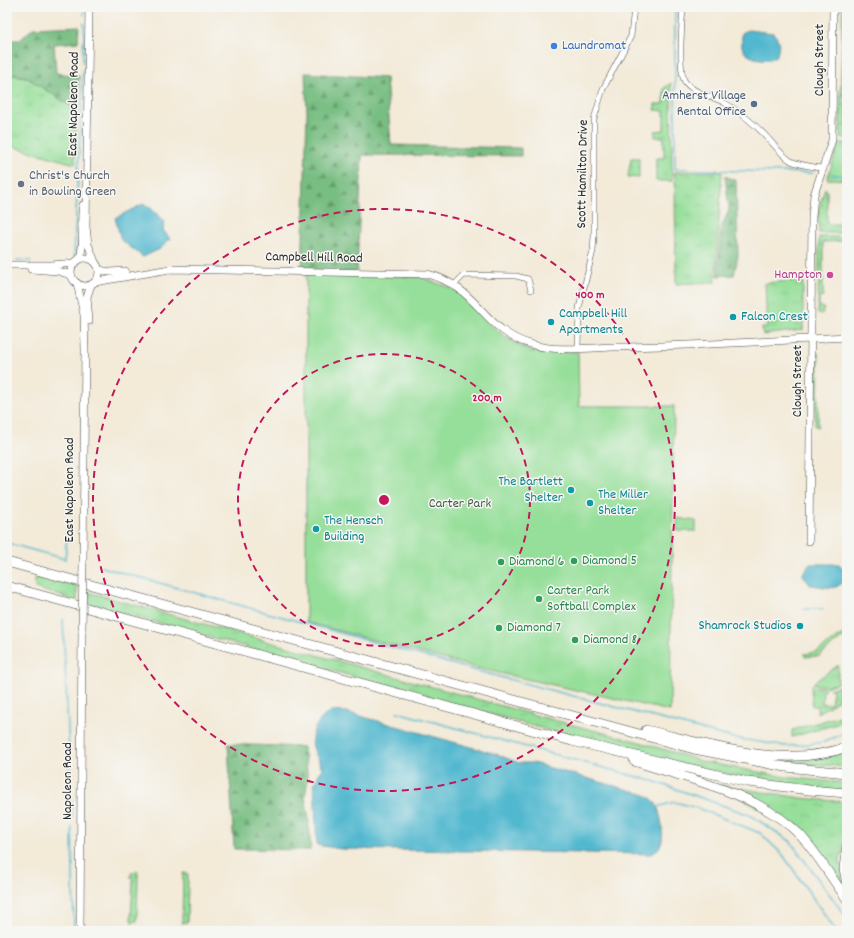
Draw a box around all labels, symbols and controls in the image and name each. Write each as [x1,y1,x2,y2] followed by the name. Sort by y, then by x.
[810,24,830,96] street label: Clough Street
[562,36,626,56] place label: Laundromat
[549,41,559,51] marker: Laundromat
[63,51,85,157] street label: East Napoleon Road
[662,86,746,122] place label: Amherst Village Rental Office
[749,99,759,109] marker: Amherst Village Rental Office
[572,119,594,229] street label: Scott Hamilton Drive
[29,166,116,202] place label: Christ's Church in Bowling Green
[16,179,26,189] marker: Christ's Church in Bowling Green
[265,247,363,269] street label: Campbell Hill Road
[774,265,822,285] place label: Hampton
[825,270,835,280] marker: Hampton
[575,287,605,304] text: 400 m
[559,304,628,340] place label: Campbell Hill Apartments
[741,307,808,327] place label: Falcon Crest
[728,312,738,322] marker: Falcon Crest
[546,317,556,327] marker: Campbell Hill Apartments
[788,345,808,417] street label: Clough Street
[472,390,502,407] text: 200 m
[60,438,80,542] street label: East Napoleon Road
[498,472,564,508] place label: The Bartlett Shelter
[566,485,576,495] marker: The Bartlett Shelter
[598,485,649,521] place label: The Miller Shelter
[377,493,391,507] centre of rings
[429,494,491,514] park label: Carter Park
[585,498,595,508] marker: The Miller Shelter
[324,511,383,547] place label: The Hensch Building
[311,524,321,534] marker: The Hensch Building
[582,551,637,571] place label: Diamond 5
[509,552,564,572] place label: Diamond 6
[569,556,579,566] marker: Diamond 5
[496,557,506,567] marker: Diamond 6
[547,581,636,617] place label: Carter Park Softball Complex
[534,594,544,604] marker: Carter Park Softball Complex
[699,616,792,636] place label: Shamrock Studios
[507,618,561,638] place label: Diamond 7
[795,621,805,631] marker: Shamrock Studios
[494,623,504,633] marker: Diamond 7
[583,630,637,650] place label: Diamond 8
[570,635,580,645] marker: Diamond 8
[58,742,78,820] street label: Napoleon Road

